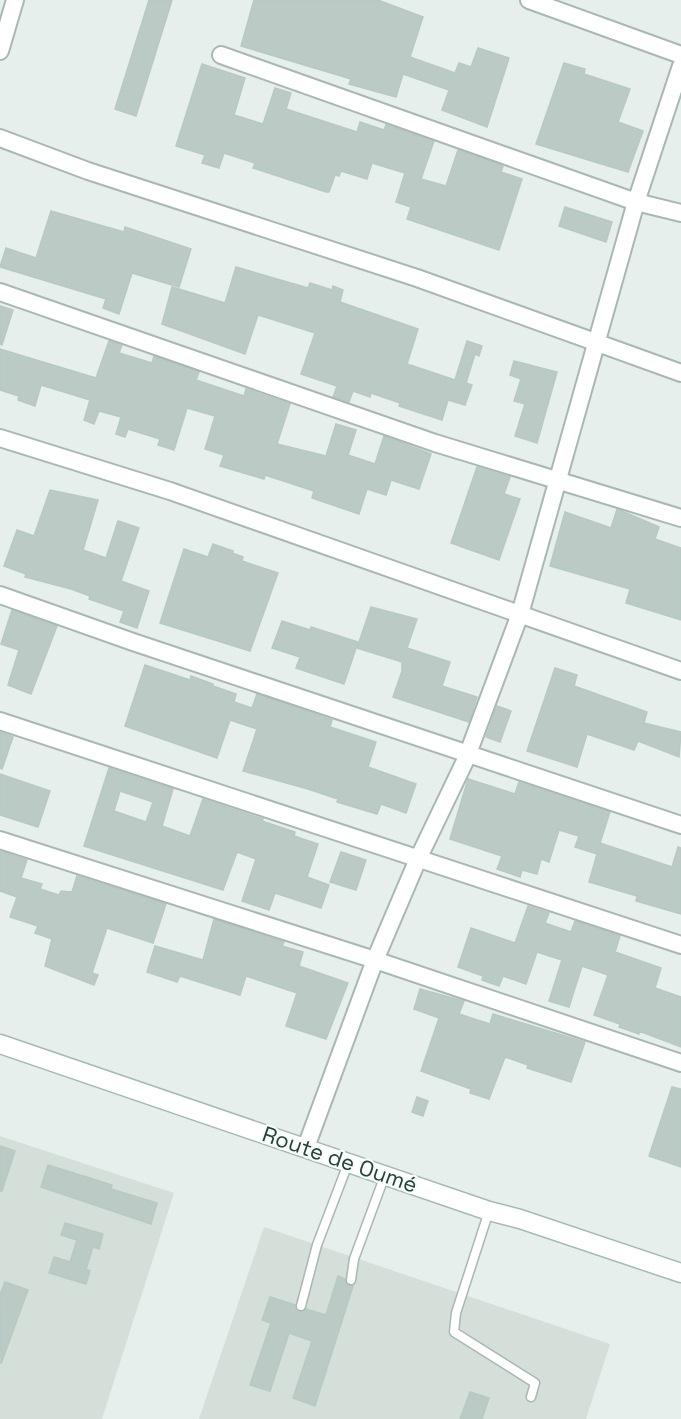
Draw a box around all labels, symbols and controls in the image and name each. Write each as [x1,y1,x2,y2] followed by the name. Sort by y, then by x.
[259,1119,421,1199] street label: Route de Oumé

